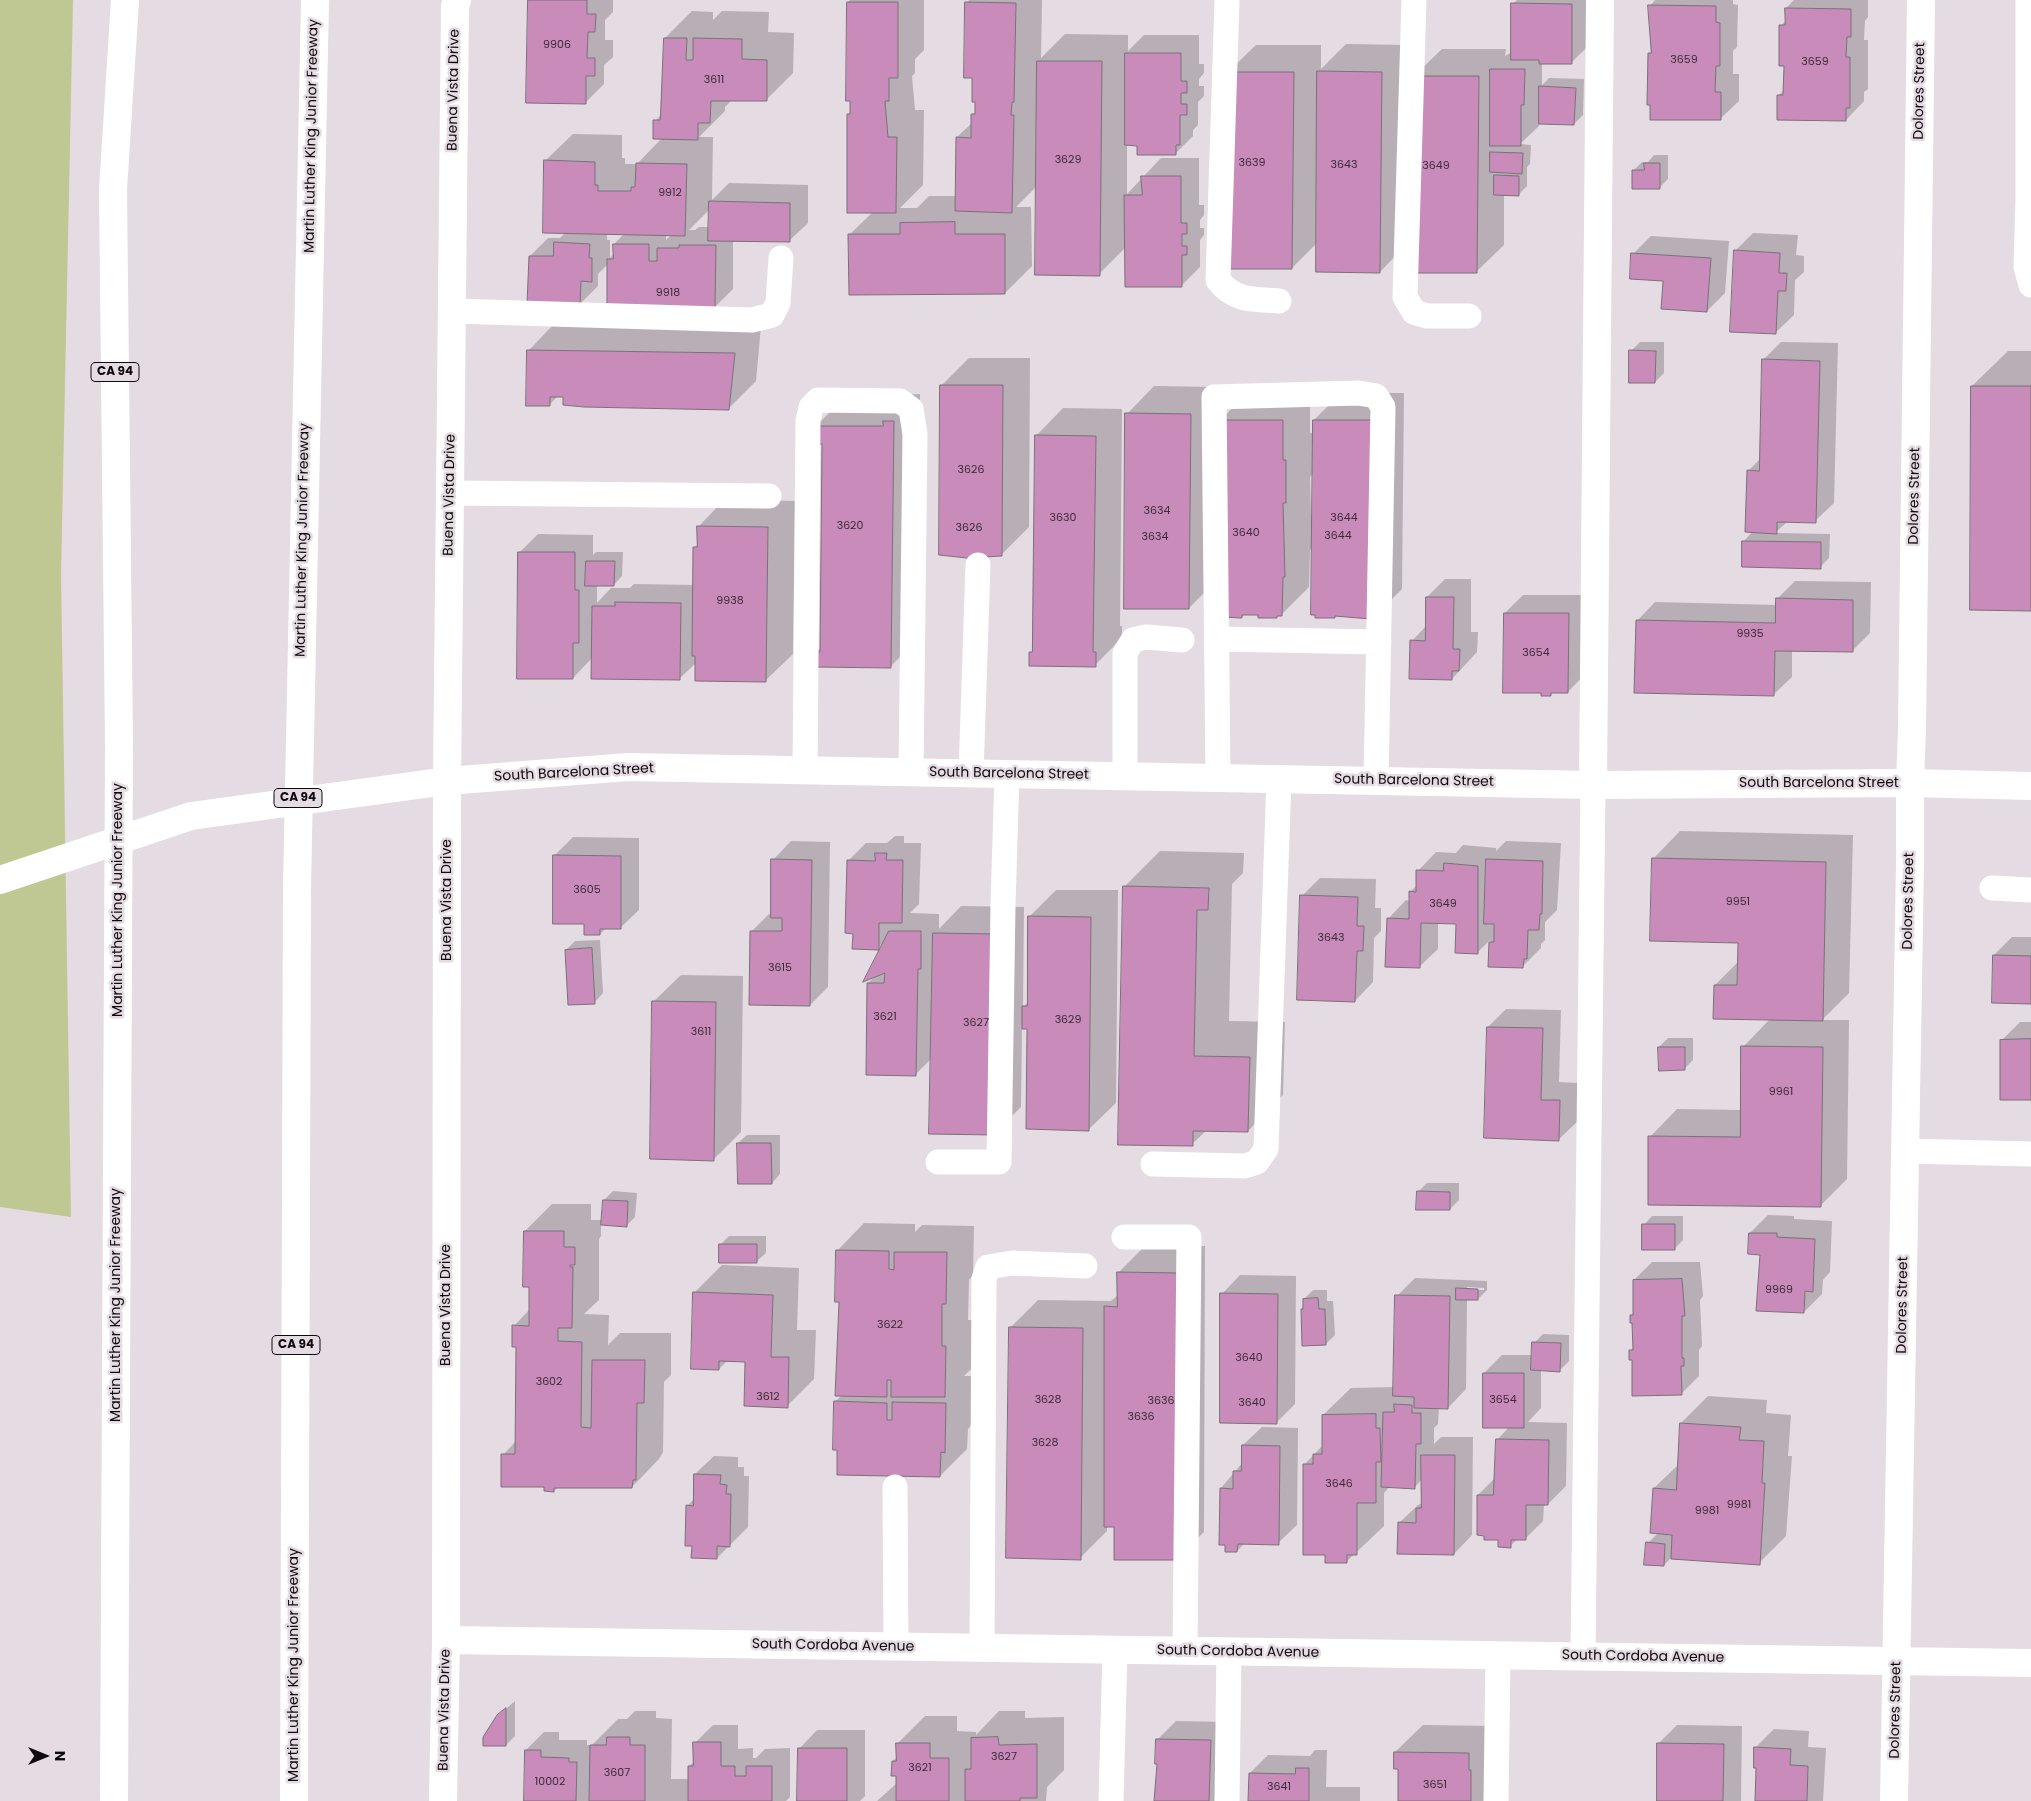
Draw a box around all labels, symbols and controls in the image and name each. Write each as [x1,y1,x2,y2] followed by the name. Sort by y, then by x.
[302,19,322,253] street label: Martin Luther King Junior Freeway
[445,29,463,151] street label: Buena Vista Drive
[543,38,571,52] house number: 9906
[1911,42,1929,140] street label: Dolores Street
[1670,53,1698,67] house number: 3659
[1801,55,1829,69] house number: 3659
[704,73,724,87] house number: 3611
[1055,153,1081,167] house number: 3629
[1239,156,1265,170] house number: 3639
[1331,158,1357,172] house number: 3643
[1422,159,1450,173] house number: 3649
[658,186,682,200] house number: 9912
[656,286,680,300] house number: 9918
[91,362,139,382] road number: CA 94
[293,423,313,657] street label: Martin Luther King Junior Freeway
[441,434,459,556] street label: Buena Vista Drive
[1906,447,1924,545] street label: Dolores Street
[958,463,984,477] house number: 3626
[1144,504,1170,518] house number: 3634
[1050,511,1076,525] house number: 3630
[1330,511,1358,525] house number: 3644
[837,519,863,533] house number: 3620
[956,521,982,535] house number: 3626
[1232,526,1260,540] house number: 3640
[1324,529,1352,543] house number: 3644
[1142,530,1168,544] house number: 3634
[716,594,744,608] house number: 9938
[1736,627,1764,641] house number: 9935
[1522,646,1550,660] house number: 3654
[494,760,654,786] street label: South Barcelona Street
[929,764,1089,784] street label: South Barcelona Street
[1334,771,1494,791] street label: South Barcelona Street
[1739,775,1899,791] street label: South Barcelona Street
[110,783,126,1017] street label: Martin Luther King Junior Freeway
[274,788,322,808] road number: CA 94
[439,839,455,961] street label: Buena Vista Drive
[1900,852,1918,950] street label: Dolores Street
[573,883,601,897] house number: 3605
[1726,895,1750,909] house number: 9951
[1429,897,1457,911] house number: 3649
[1318,931,1344,945] house number: 3643
[768,961,792,975] house number: 3615
[873,1010,897,1024] house number: 3621
[1055,1013,1081,1027] house number: 3629
[963,1016,989,1030] house number: 3627
[691,1025,711,1039] house number: 3611
[1769,1085,1793,1099] house number: 9961
[108,1188,124,1422] street label: Martin Luther King Junior Freeway
[438,1244,454,1366] street label: Buena Vista Drive
[1894,1256,1912,1354] street label: Dolores Street
[1765,1283,1793,1297] house number: 9969
[877,1318,903,1332] house number: 3622
[272,1336,320,1354] road number: CA 94
[1235,1351,1263,1365] house number: 3640
[536,1375,562,1389] house number: 3602
[756,1390,780,1404] house number: 3612
[1035,1393,1061,1407] house number: 3628
[1489,1393,1517,1407] house number: 3654
[1148,1394,1174,1408] house number: 3636
[1238,1396,1266,1410] house number: 3640
[1128,1410,1154,1424] house number: 3636
[1032,1436,1058,1450] house number: 3628
[1325,1477,1353,1491] house number: 3646
[1727,1498,1751,1512] house number: 9981
[1695,1504,1719,1518] house number: 9981
[286,1548,302,1782] street label: Martin Luther King Junior Freeway
[752,1636,914,1656] street label: South Cordoba Avenue
[1157,1642,1319,1662] street label: South Cordoba Avenue
[1562,1647,1724,1667] street label: South Cordoba Avenue
[436,1649,454,1771] street label: Buena Vista Drive
[1887,1661,1905,1759] street label: Dolores Street
[20,1731,70,1781] north arrow
[991,1750,1017,1764] house number: 3627
[50,1751,70,1761] text: N
[908,1761,932,1775] house number: 3621
[604,1766,630,1780] house number: 3607
[535,1775,565,1789] house number: 10002
[1423,1778,1447,1792] house number: 3651
[1267,1780,1291,1794] house number: 3641

